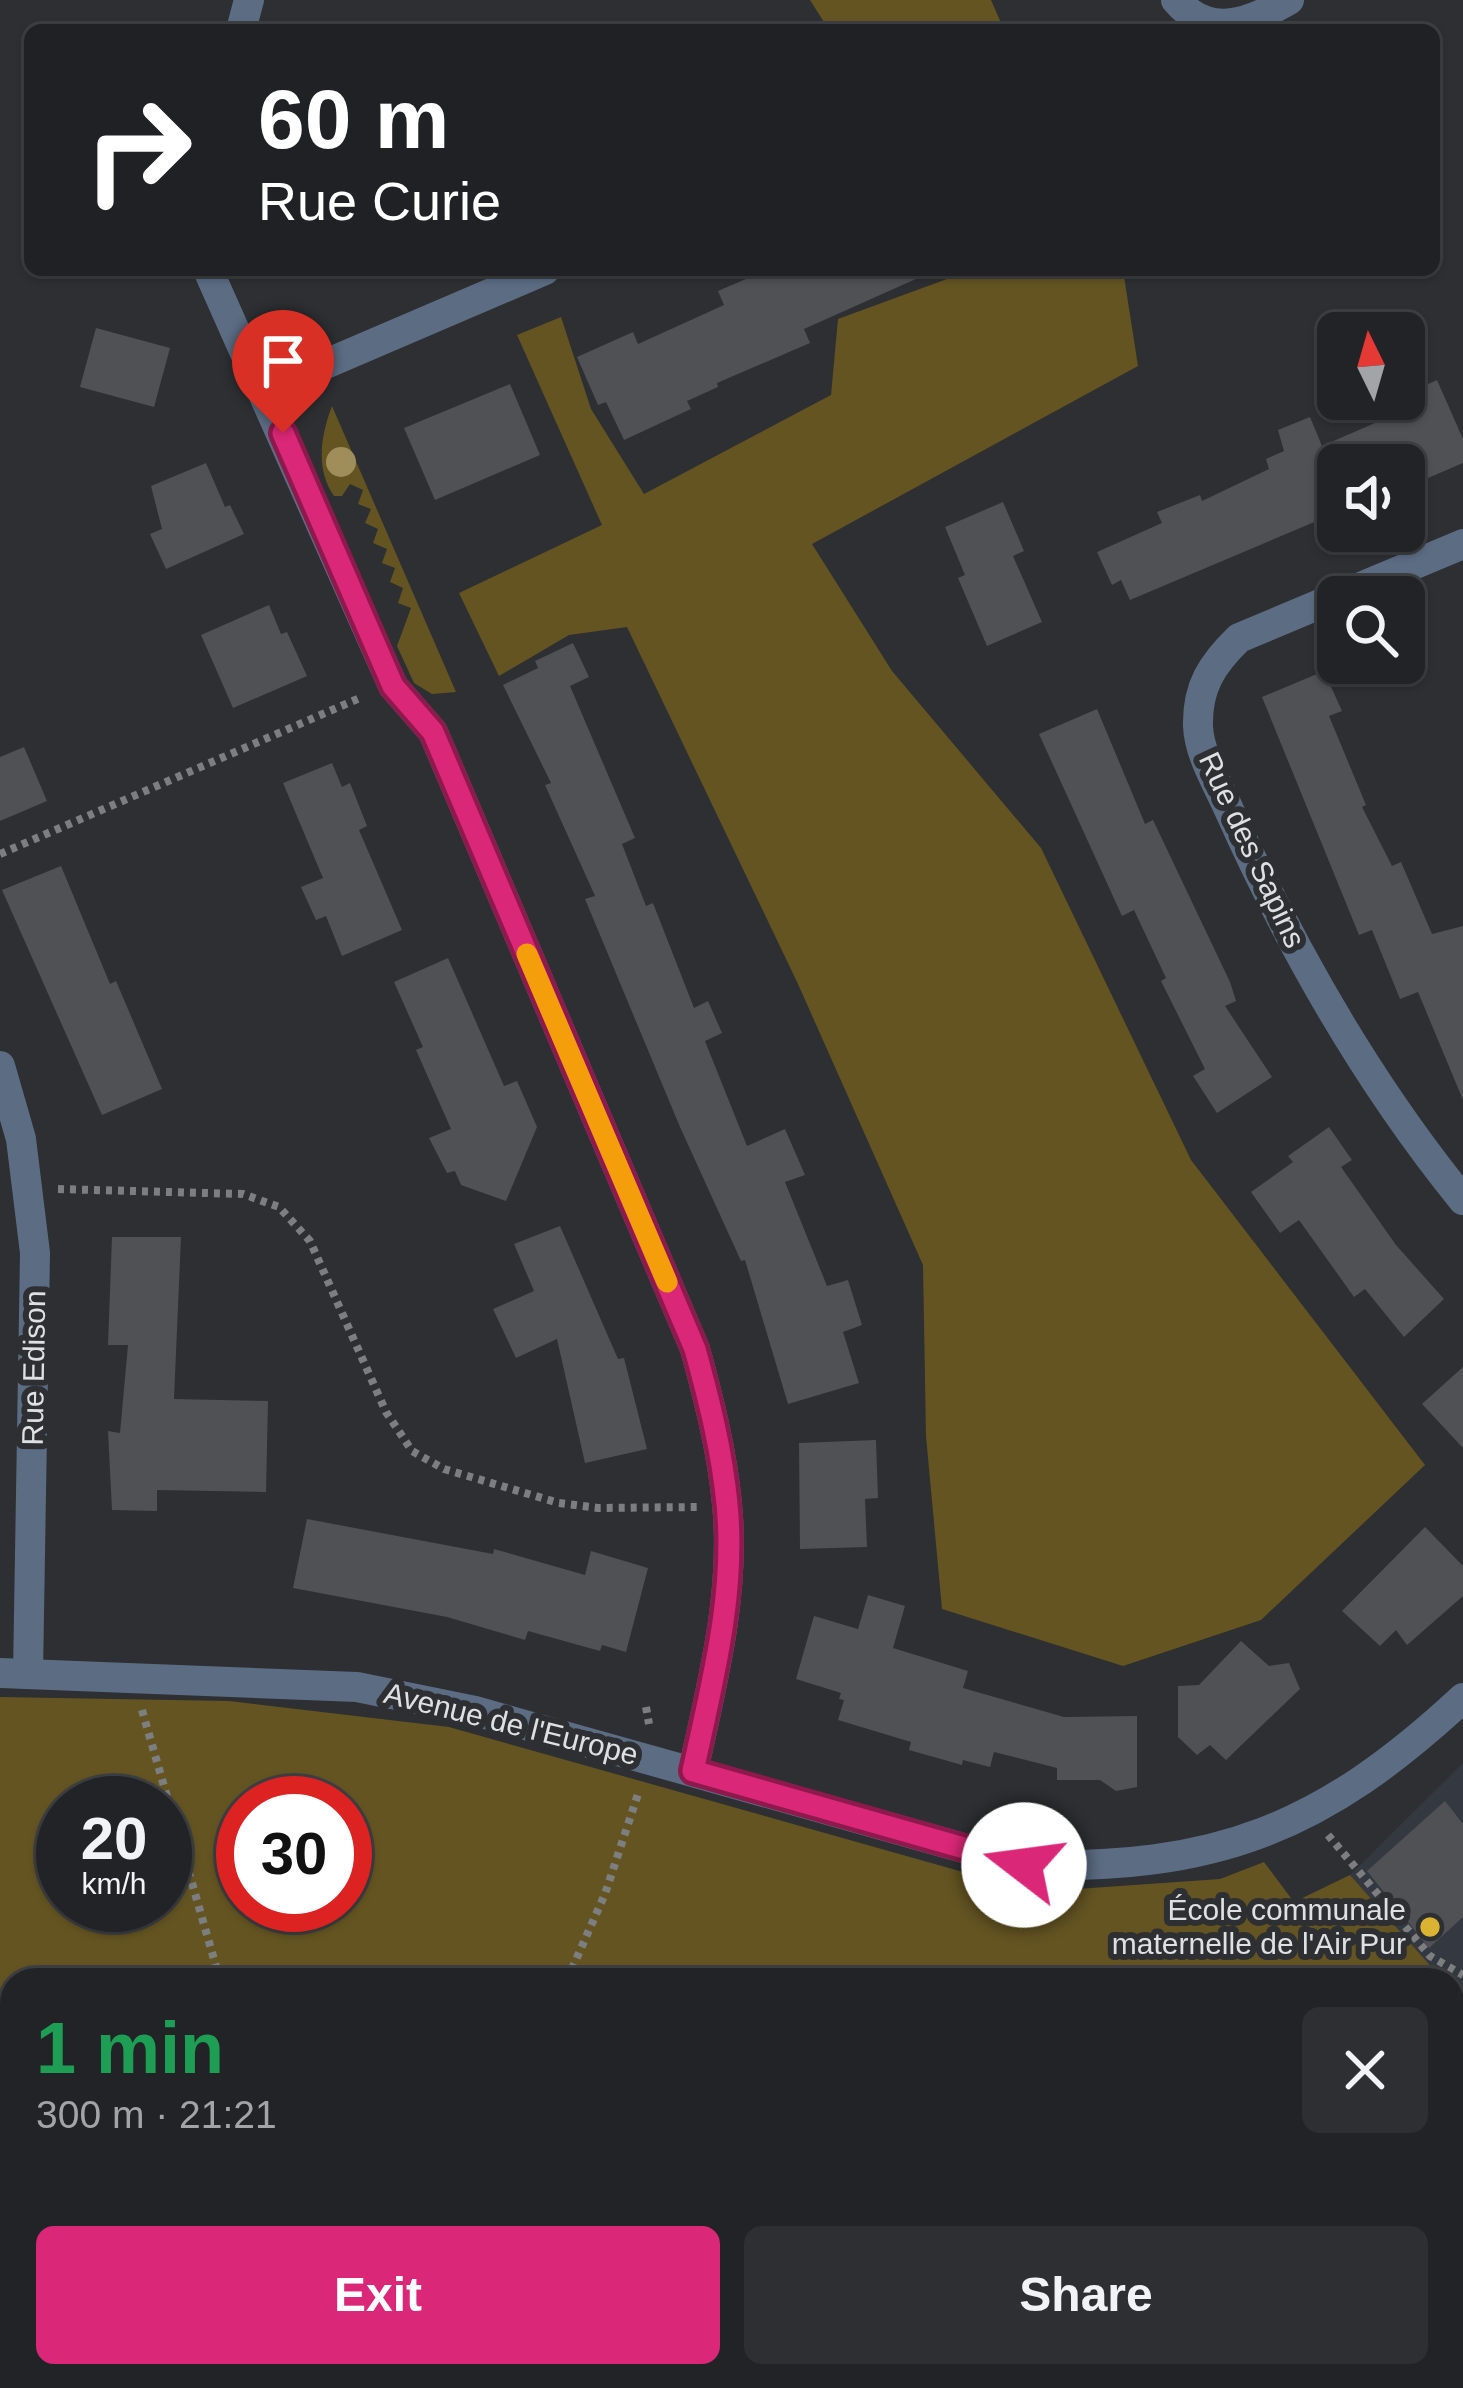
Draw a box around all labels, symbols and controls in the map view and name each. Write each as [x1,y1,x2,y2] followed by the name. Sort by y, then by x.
[60,72,216,228] icon: right
[258,72,449,166] text: 60 m
[258,171,501,231] text: Rue Curie
[232,310,334,433] pin
[1317,312,1425,420] north arrow
[1317,312,1425,684] map controls
[250,328,316,394] icon: arrive
[1317,444,1425,552] button: sound
[1317,576,1425,684] button: search
[1193,747,1312,953] street label: Rue des Sapins
[16,1290,51,1446] street label: Rue Edison
[381,1676,641,1771] street label: Avenue de l'Europe
[216,1776,372,1932] speed limit sign: 30
[961,1802,1087,1928] position arrow
[81,1805,147,1872] text: 20
[81,1867,147,1900] text: km/h
[1112,1893,1406,1960] place label: École communale maternelle de l'Air Pur
[1417,1914,1443,1940] marker: École communale maternelle de l'Air Pur
[1302,2007,1428,2133] button: close
[36,2008,224,2088] text: 1 min
[36,2093,277,2136] text: 300 m · 21:21
[36,2226,720,2364] button: Exit
[744,2226,1428,2364] button: Share

